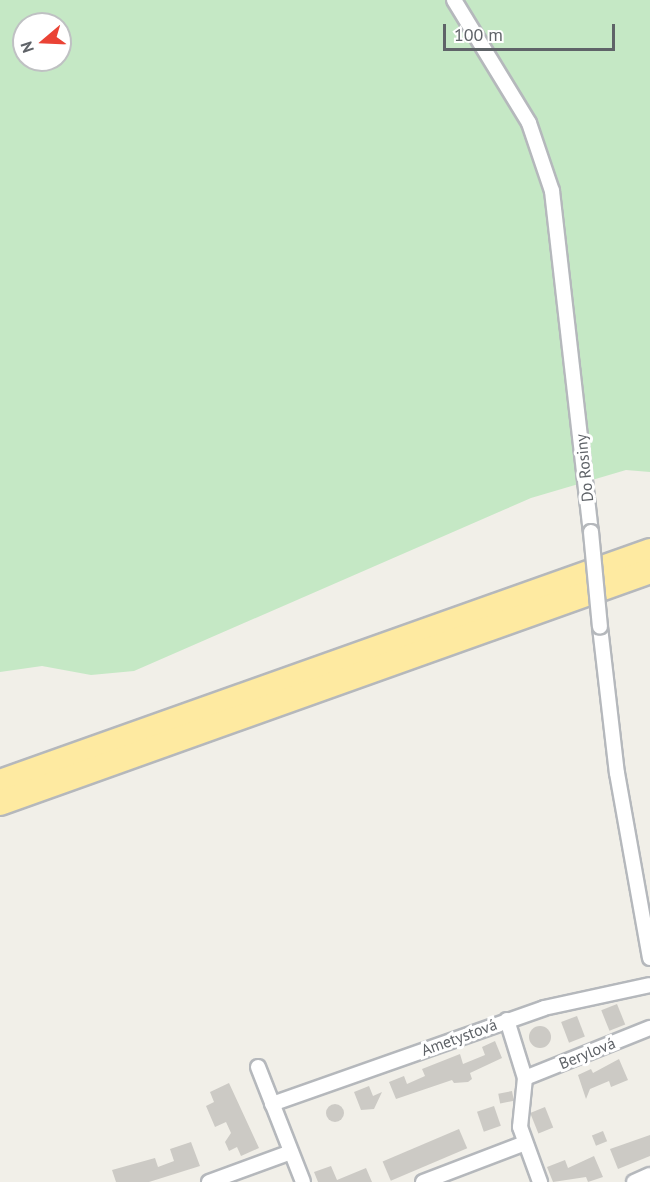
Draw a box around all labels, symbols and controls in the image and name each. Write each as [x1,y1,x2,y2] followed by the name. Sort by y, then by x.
[12,12,72,72] north arrow
[446,12,618,50] scale bar
[454,23,503,46] text: 100 m
[16,39,38,55] text: N
[571,433,597,503] street label: Do Rosiny
[418,1014,500,1060] street label: Ametystová
[556,1033,618,1073] street label: Berylová

